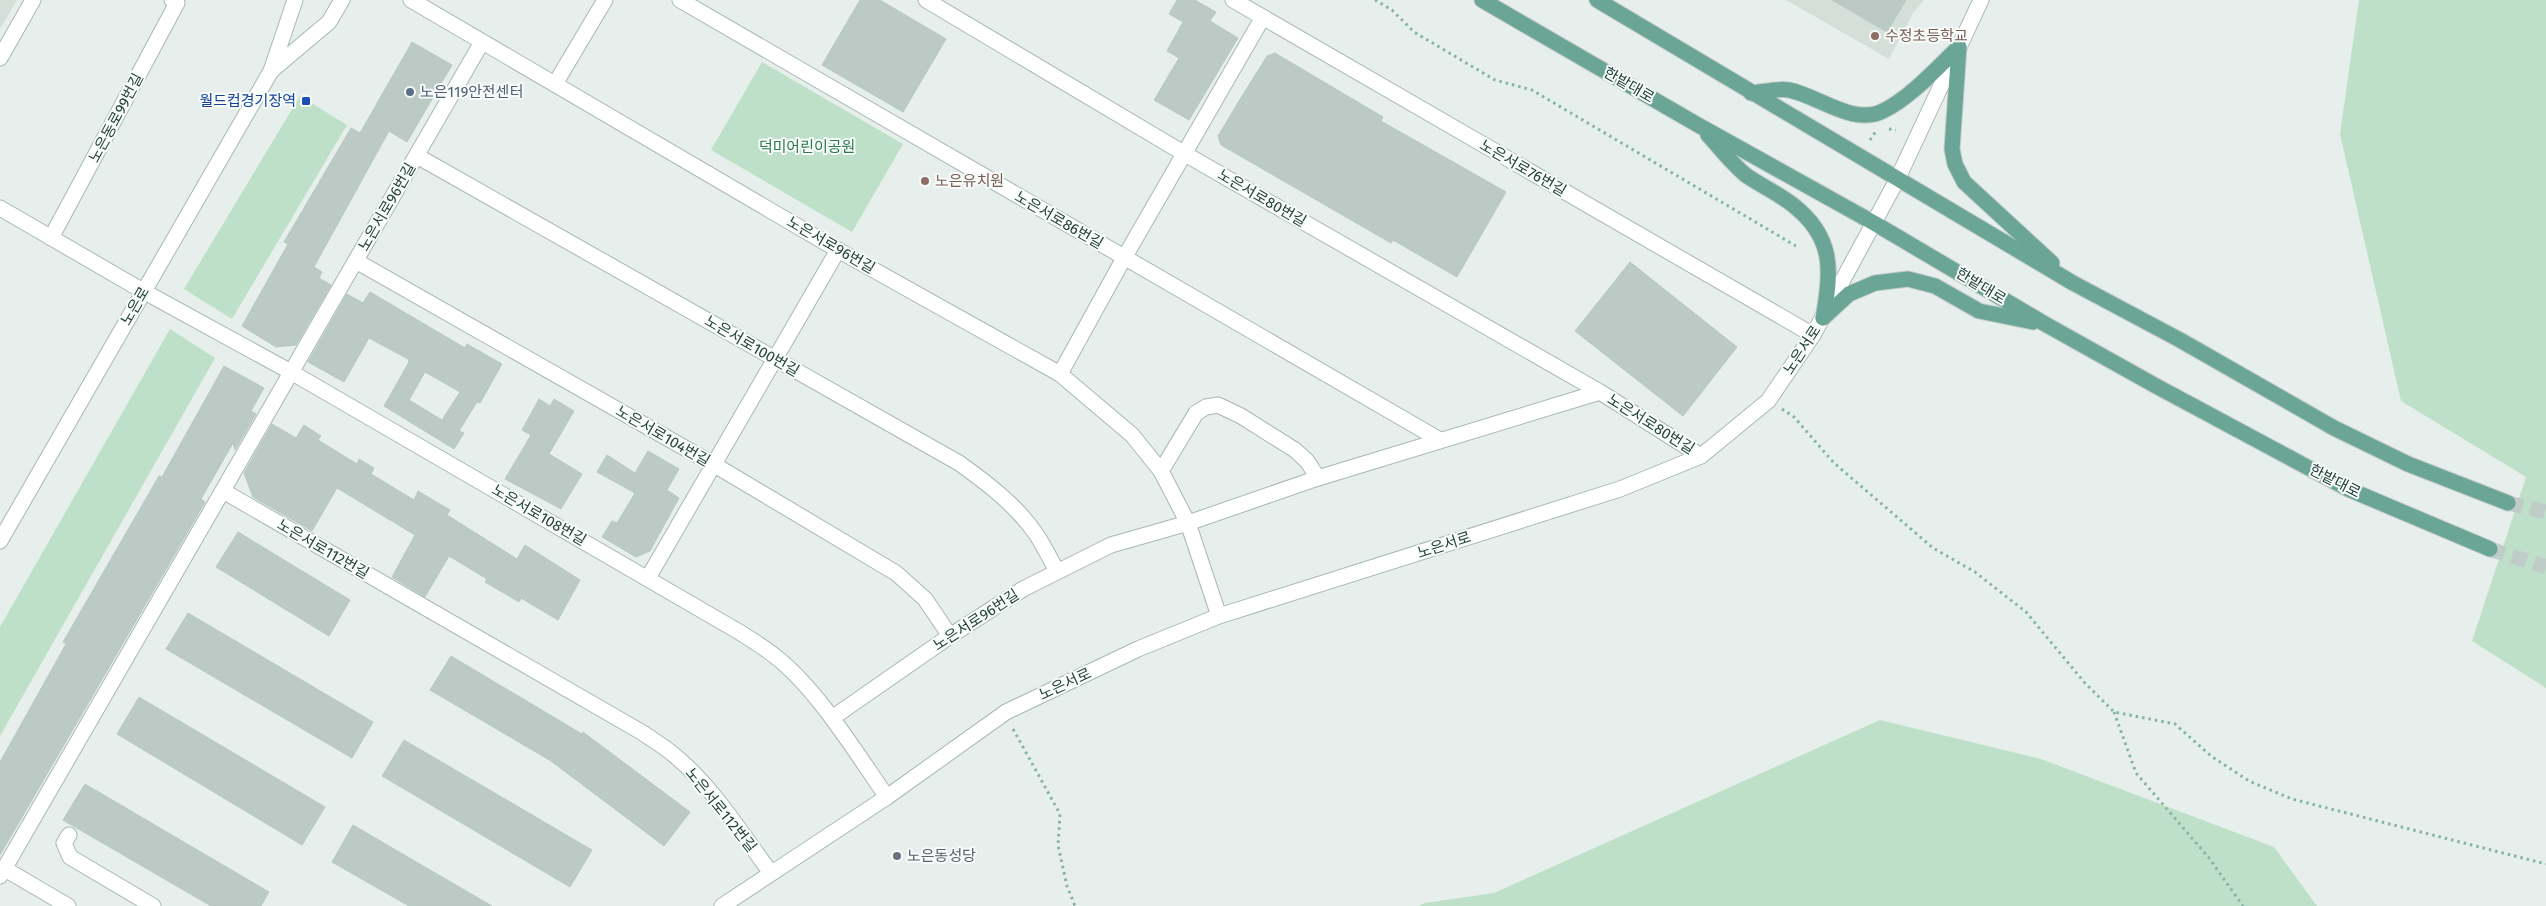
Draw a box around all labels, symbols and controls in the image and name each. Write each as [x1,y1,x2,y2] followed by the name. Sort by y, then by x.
[1885,27,1968,45] place label: 수정초등학교
[1869,30,1881,42] marker: 수정초등학교
[1601,63,1657,107] street label: 한밭대로
[85,70,147,166] street label: 노은동로99번길
[420,83,523,101] place label: 노은119안전센터
[404,86,416,98] marker: 노은119안전센터
[199,92,296,110] place label: 월드컵경기장역
[300,95,312,107] marker: 월드컵경기장역
[1476,136,1570,200] street label: 노은서로76번길
[759,138,855,156] park label: 덕미어린이공원
[355,160,419,254] street label: 노은서로96번길
[1214,165,1310,231] street label: 노은서로80번길
[935,172,1004,190] place label: 노은유치원
[919,175,931,187] marker: 노은유치원
[1012,187,1106,253] street label: 노은서로86번길
[784,213,878,277] street label: 노은서로96번길
[1953,264,2009,308] street label: 한밭대로
[117,284,153,328] street label: 노은로
[702,312,802,380] street label: 노은서로100번길
[1779,322,1825,378] street label: 노은서로
[1604,390,1698,458] street label: 노은서로80번길
[613,402,713,470] street label: 노은서로104번길
[2306,460,2364,502] street label: 한밭대로
[489,481,589,549] street label: 노은서로108번길
[274,515,372,583] street label: 노은서로112번길
[1415,528,1473,562] street label: 노은서로
[930,586,1022,654] street label: 노은서로96번길
[1036,664,1094,704] street label: 노은서로
[682,764,760,856] street label: 노은서로112번길
[907,847,976,865] place label: 노은동성당
[891,850,903,862] marker: 노은동성당

